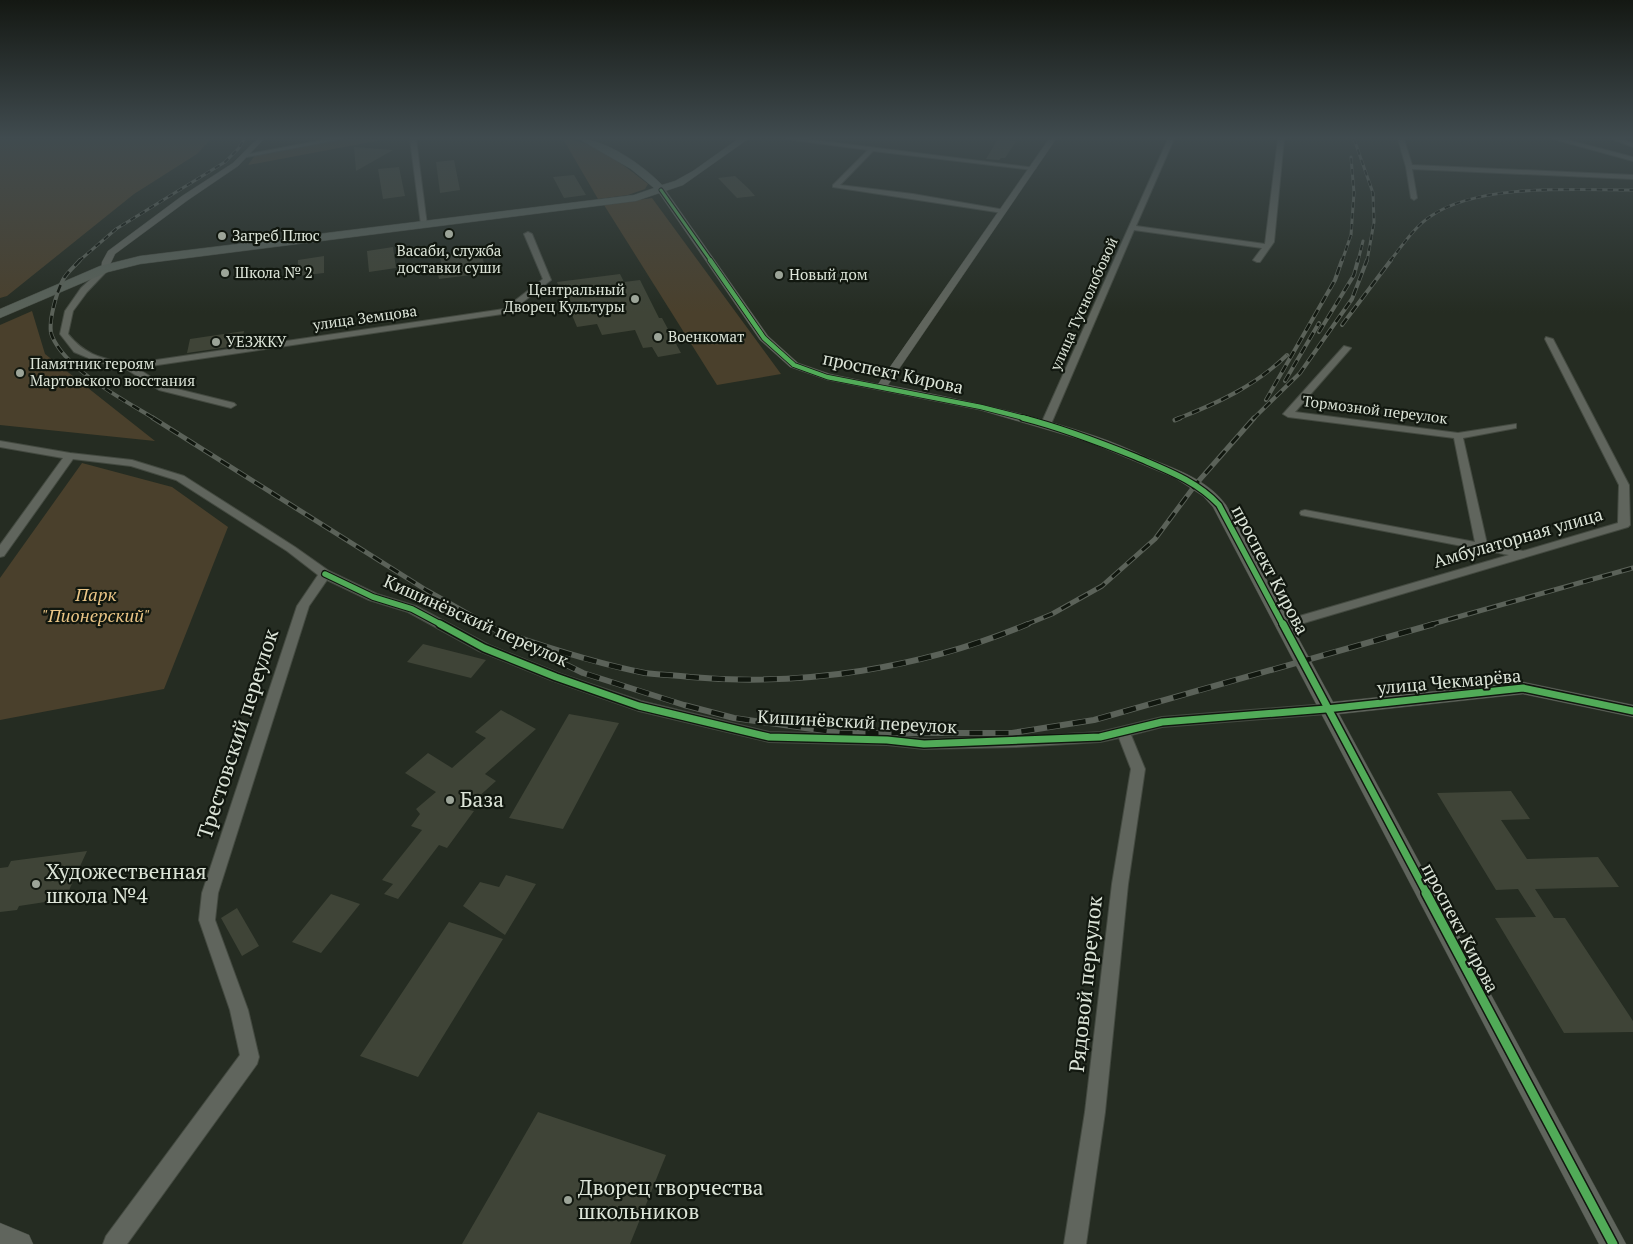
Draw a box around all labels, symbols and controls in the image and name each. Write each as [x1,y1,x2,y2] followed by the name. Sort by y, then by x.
[232,225,320,245] place label: Загреб Плюс
[443,228,455,240] marker: Васаби, служба доставки суши
[216,230,228,242] marker: Загреб Плюс
[1044,234,1122,374] street label: улица Туснолобовой
[397,240,502,277] place label: Васаби, служба доставки суши
[235,262,313,282] place label: Школа № 2
[789,264,868,284] place label: Новый дом
[219,267,231,279] marker: Школа № 2
[773,269,785,281] marker: Новый дом
[504,279,625,316] place label: Центральный Дворец Культуры
[629,293,641,305] marker: Центральный Дворец Культуры
[311,300,419,334] street label: улица Земцова
[668,326,745,346] place label: Военкомат
[226,331,286,351] place label: УЕЗЖКУ
[652,331,664,343] marker: Военкомат
[210,336,222,348] marker: УЕЗЖКУ
[821,345,966,399] street label: проспект Кирова
[30,353,195,390] place label: Памятник героям Мартовского восстания
[14,367,26,379] marker: Памятник героям Мартовского восстания
[1301,390,1450,428] street label: Тормозной переулок
[1227,501,1315,638] street label: проспект Кирова
[1430,501,1605,573] street label: Амбулаторная улица
[380,568,573,672] street label: Кишинёвский переулок
[42,582,150,627] park label: Парк "Пионерский"
[190,624,284,842] street label: Трестовский переулок
[1375,663,1522,699] street label: улица Чекмарёва
[757,704,958,738] street label: Кишинёвский переулок
[460,785,504,813] place label: База
[444,794,456,806] marker: База
[46,857,207,909] place label: Художественная школа №4
[1417,859,1505,996] street label: проспект Кирова
[30,878,42,890] marker: Художественная школа №4
[1062,894,1108,1073] street label: Рядовой переулок
[578,1173,764,1225] place label: Дворец творчества школьников
[562,1194,574,1206] marker: Дворец творчества школьников

